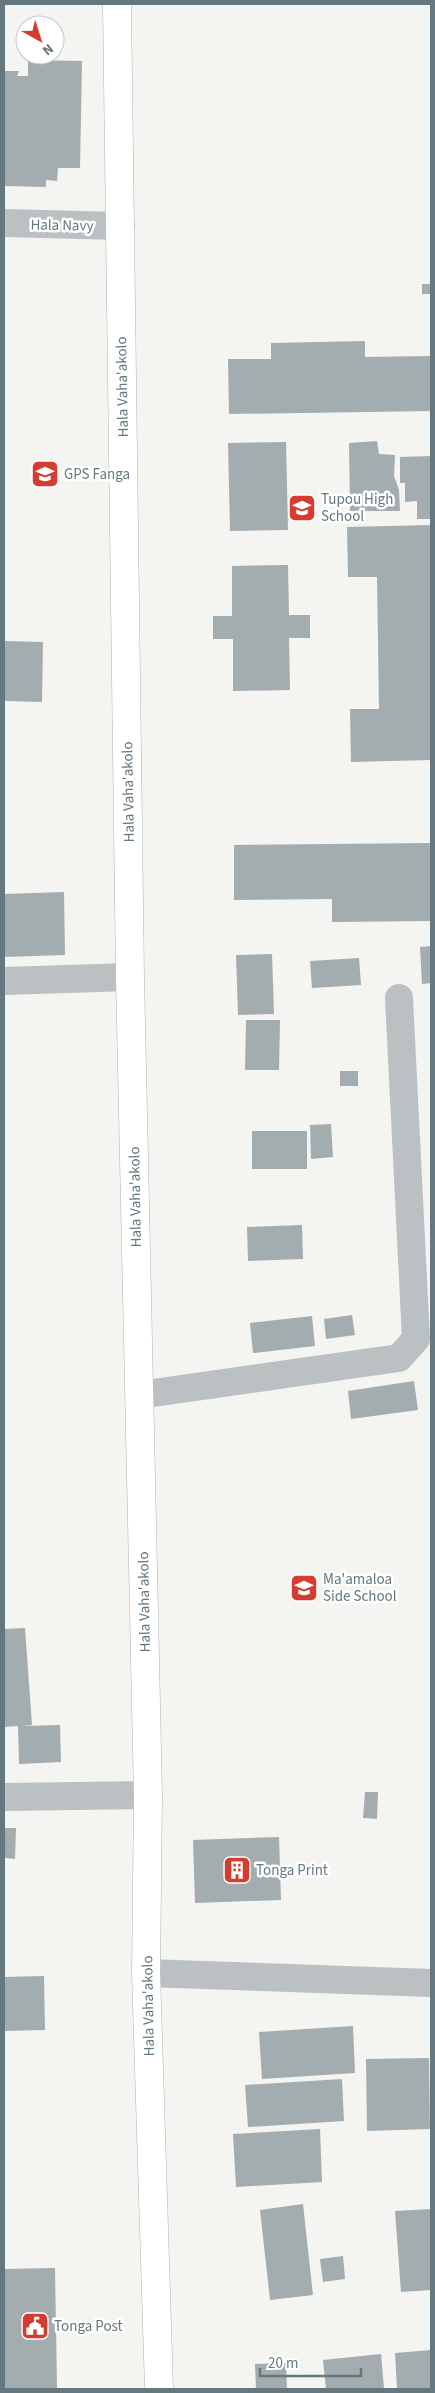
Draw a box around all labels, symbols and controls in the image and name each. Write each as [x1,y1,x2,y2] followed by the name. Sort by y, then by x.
[15,15,65,65] north arrow
[38,39,57,60] text: N
[30,214,94,237] street label: Hala Navy
[111,336,134,438] street label: Hala Vaha'akolo
[30,459,60,489] school or university icon: GPS Fanga
[64,464,130,485] place label: GPS Fanga
[321,489,393,527] place label: Tupou High School
[287,493,317,523] school or university icon: Tupou High School
[117,741,140,843] street label: Hala Vaha'akolo
[124,1146,147,1248] street label: Hala Vaha'akolo
[133,1551,156,1653] street label: Hala Vaha'akolo
[323,1569,397,1607] place label: Ma'amaloa Side School
[289,1573,319,1603] school or university icon: Ma'amaloa Side School
[222,1855,252,1885] building icon: Tonga Print
[256,1860,328,1881] place label: Tonga Print
[137,1955,160,2057] street label: Hala Vaha'akolo
[20,2311,50,2341] public building icon: Tonga Post
[54,2316,123,2337] place label: Tonga Post
[260,2346,361,2378] scale bar
[268,2353,298,2374] text: 20 m

